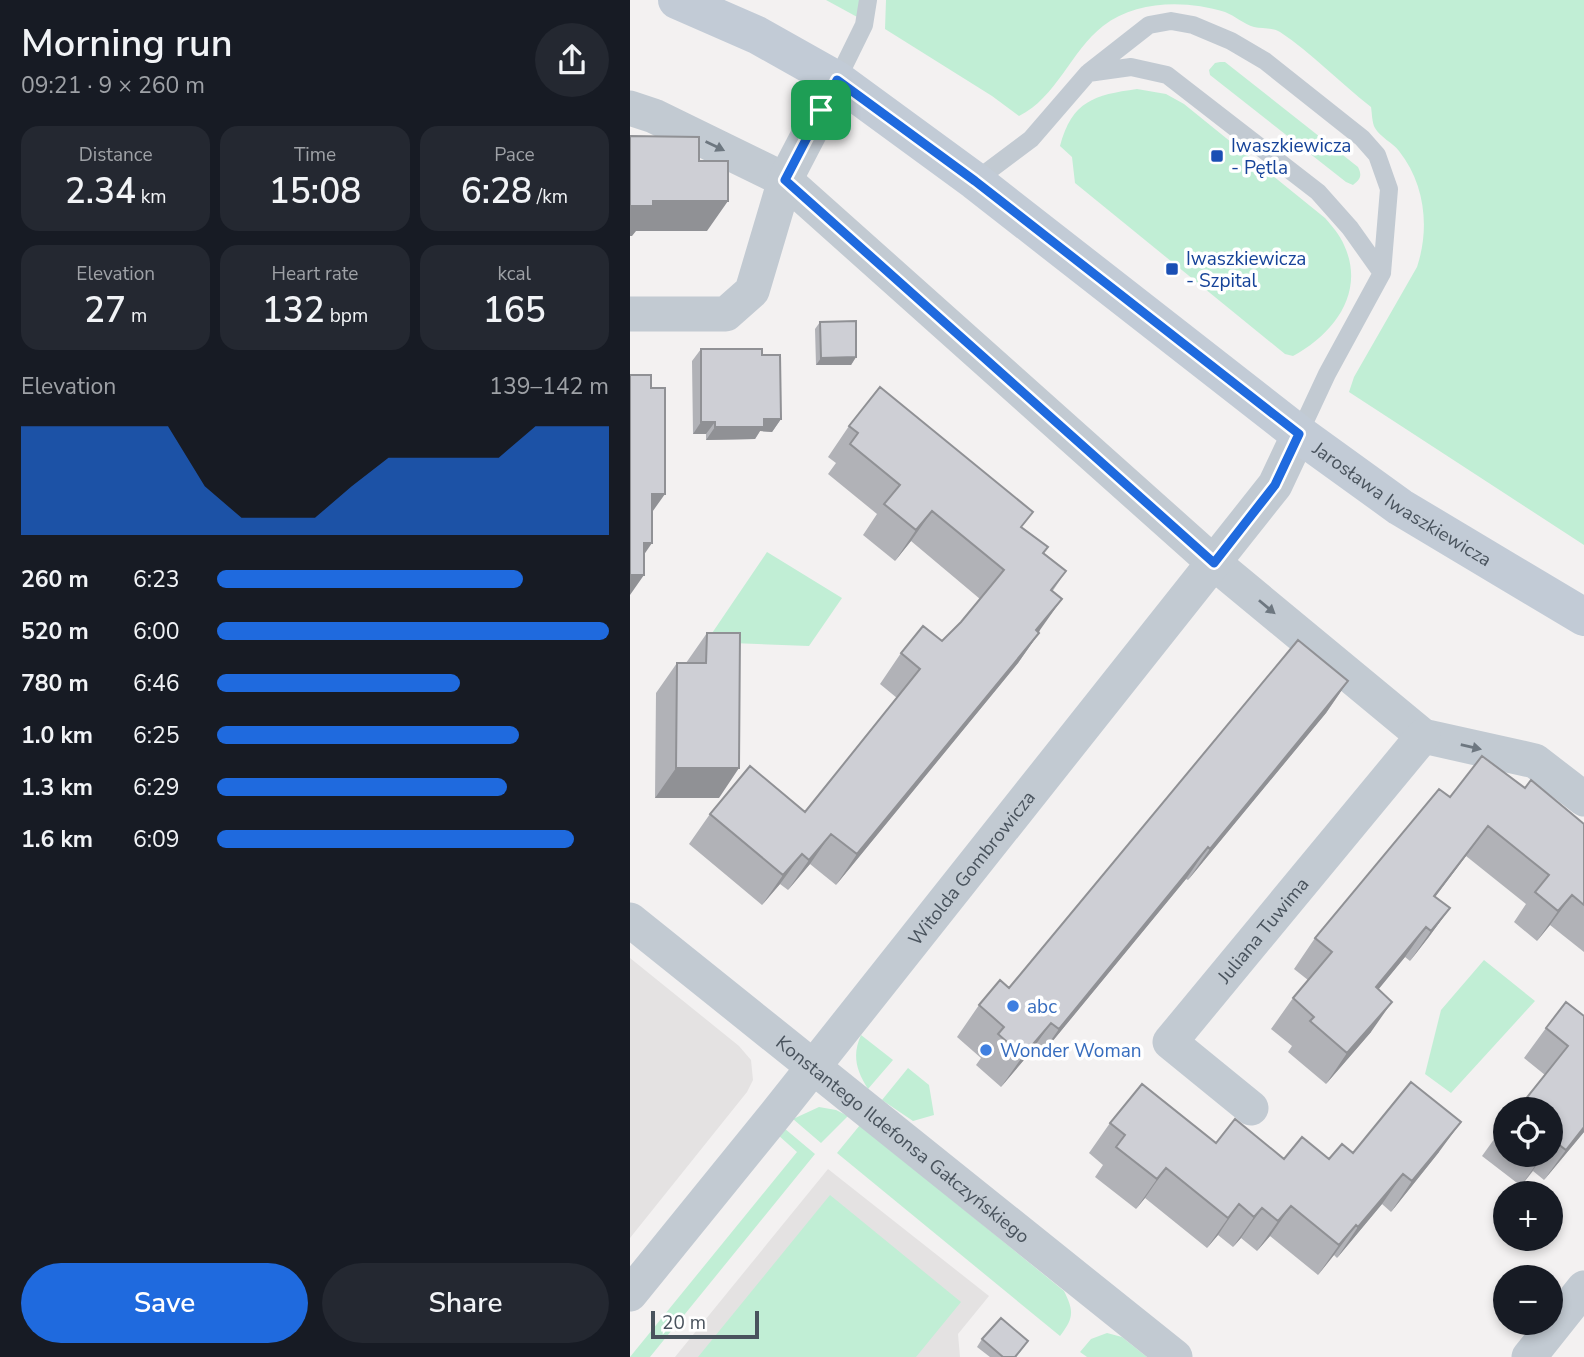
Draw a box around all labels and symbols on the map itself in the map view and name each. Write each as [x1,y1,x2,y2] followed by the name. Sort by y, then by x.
[791,80,851,140] pin
[1231,133,1351,181] place label: Iwaszkiewicza - Pętla
[705,140,725,152] one-way arrow
[1209,148,1225,164] marker: Iwaszkiewicza - Pętla
[1186,246,1306,294] place label: Iwaszkiewicza - Szpital
[1164,261,1180,277] marker: Iwaszkiewicza - Szpital
[1306,435,1496,573] street label: Jarosława Iwaszkiewicza
[1257,599,1275,614] one-way arrow
[1460,741,1482,752] one-way arrow
[903,786,1042,951] street label: Witolda Gombrowicza
[1211,872,1315,990] street label: Juliana Tuwima
[1027,994,1057,1020] place label: abc
[1005,998,1021,1014] marker: abc
[770,1030,1035,1249] street label: Konstantego Ildefonsa Gałczyńskiego
[1000,1038,1142,1064] place label: Wonder Woman
[978,1042,994,1058] marker: Wonder Woman
[651,1308,760,1340] scale bar

